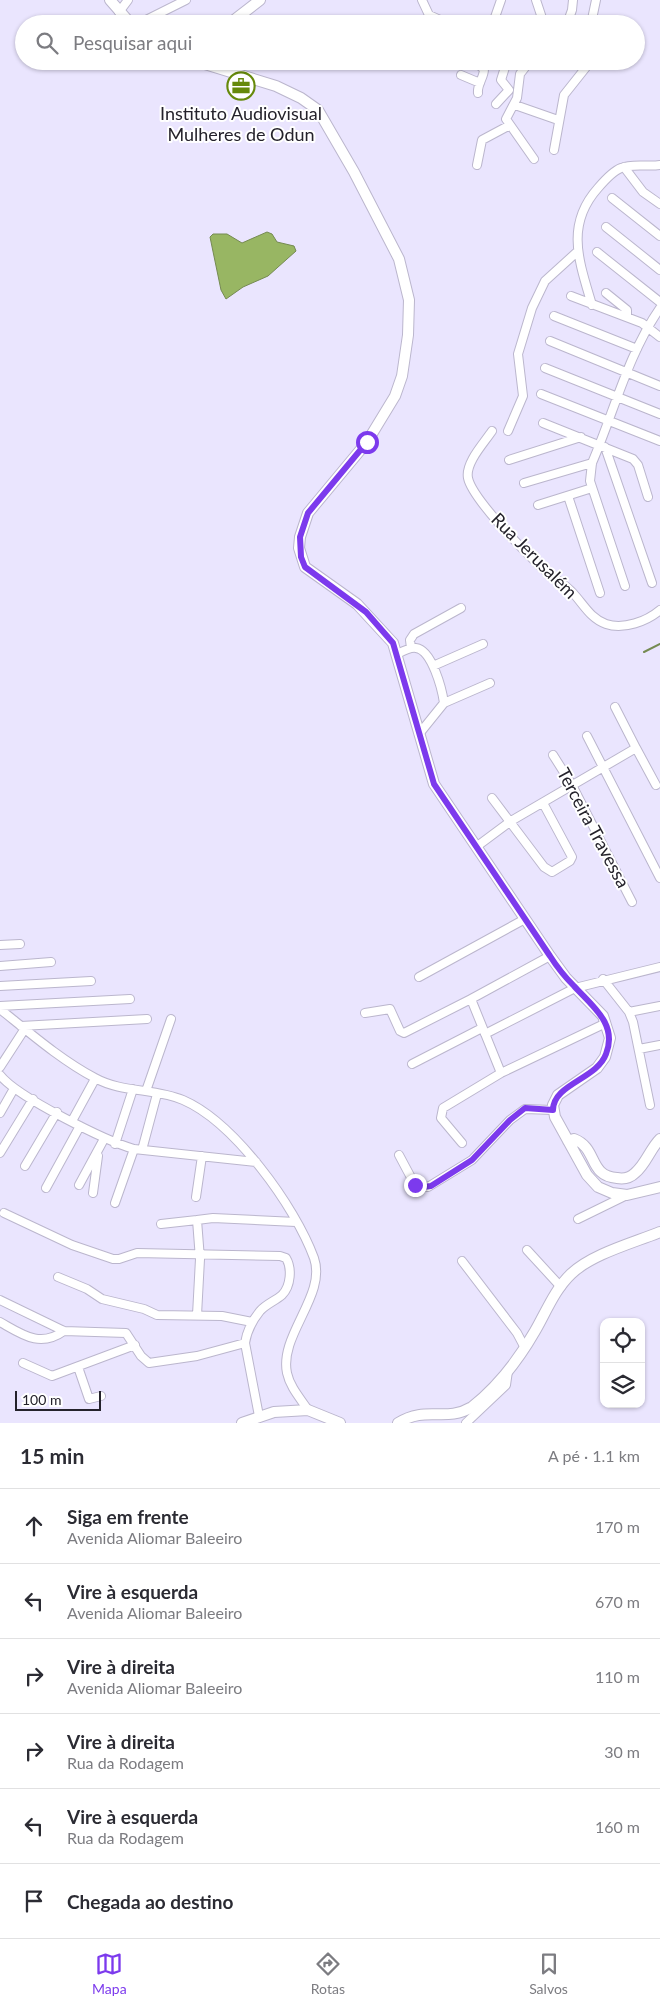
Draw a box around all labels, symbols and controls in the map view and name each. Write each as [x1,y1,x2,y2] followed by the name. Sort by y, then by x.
[15,15,645,70] search box
[33,29,61,57] icon: search
[73,31,192,54] text: Pesquisar aqui
[226,71,256,101] office icon: Instituto Audiovisual Mulheres de Odun
[160,102,322,145] place label: Instituto Audiovisual Mulheres de Odun
[356,431,379,454] route start
[487,508,582,603] street label: Rua Jerusalém
[553,764,635,891] street label: Terceira Travessa
[404,1174,427,1197] route end
[600,1318,645,1408] map controls
[600,1318,645,1363] button: locate
[600,1363,645,1408] button: layers
[15,1388,101,1411] scale bar
[22,1391,61,1408] text: 100 m
[20,1443,84,1468] text: 15 min
[548,1446,640,1465] text: A pé · 1.1 km
[67,1505,189,1528] text: Siga em frente
[20,1512,48,1540] icon: ahead
[595,1517,640,1536] text: 170 m
[67,1528,242,1547] text: Avenida Aliomar Baleeiro
[67,1580,198,1603] text: Vire à esquerda
[20,1587,48,1615] icon: left
[595,1592,640,1611] text: 670 m
[67,1603,242,1622] text: Avenida Aliomar Baleeiro
[67,1655,175,1678] text: Vire à direita
[20,1662,48,1690] icon: right
[595,1667,640,1686] text: 110 m
[67,1678,242,1697] text: Avenida Aliomar Baleeiro
[67,1730,175,1753] text: Vire à direita
[20,1737,48,1765] icon: right
[604,1742,640,1761] text: 30 m
[67,1753,184,1772] text: Rua da Rodagem
[67,1805,198,1828] text: Vire à esquerda
[20,1812,48,1840] icon: left
[595,1817,640,1836] text: 160 m
[67,1828,184,1847] text: Rua da Rodagem
[20,1887,48,1915] icon: arrive
[67,1890,233,1913] text: Chegada ao destino
[92,1950,127,1997] tab: Mapa
[311,1950,345,1997] tab: Rotas
[529,1950,568,1997] tab: Salvos

